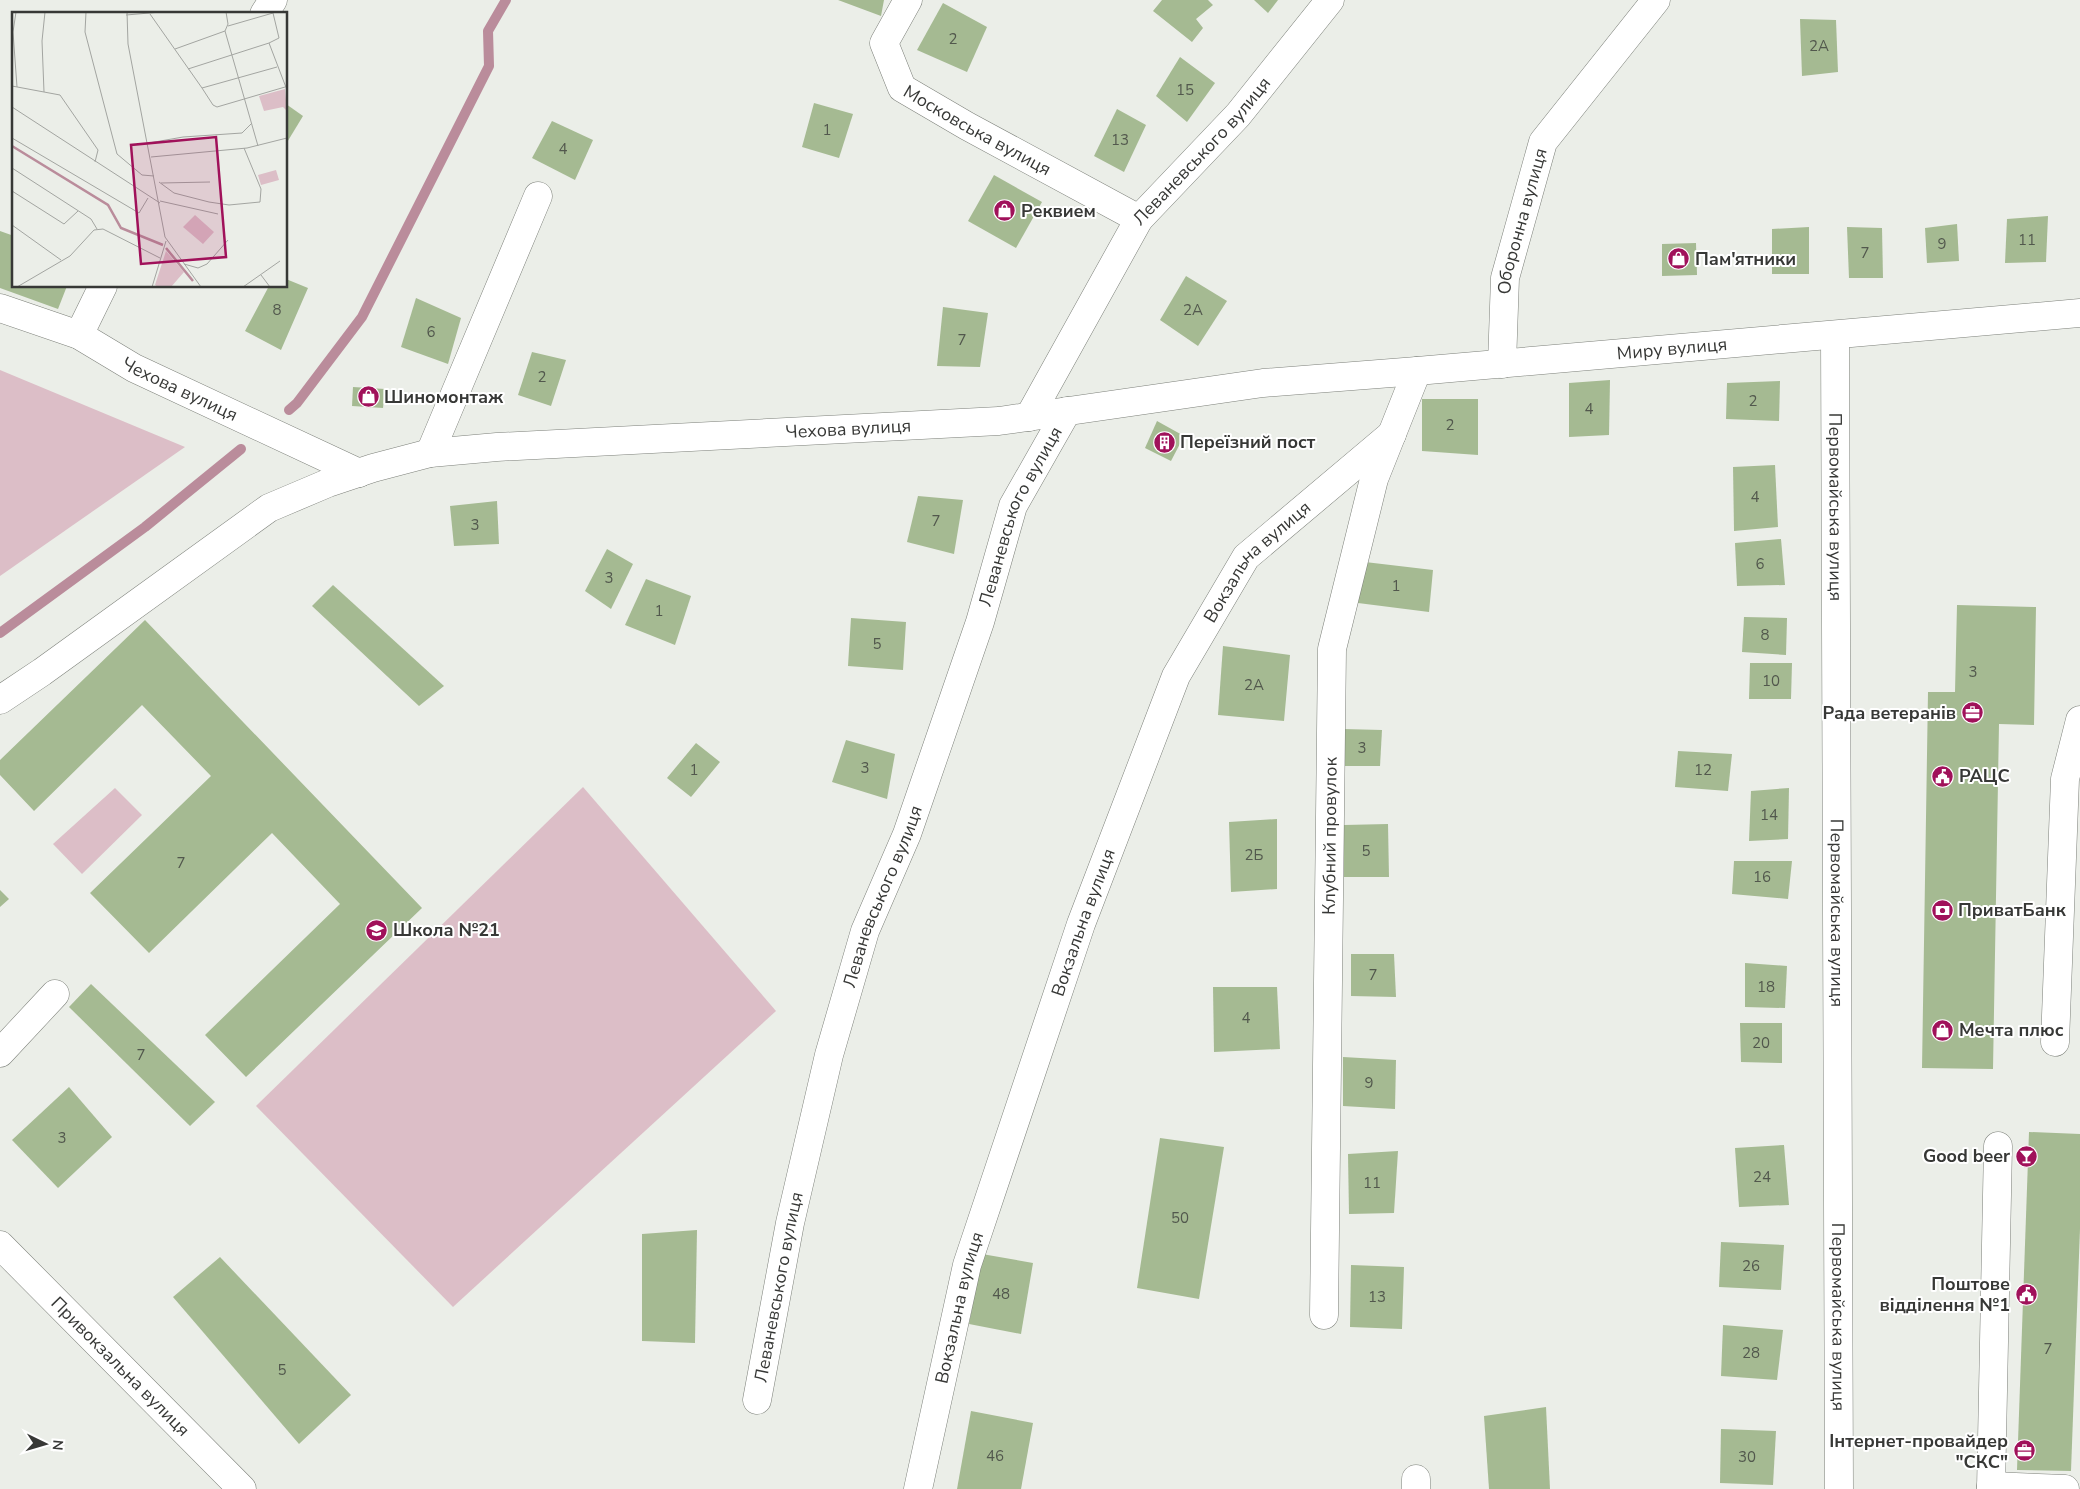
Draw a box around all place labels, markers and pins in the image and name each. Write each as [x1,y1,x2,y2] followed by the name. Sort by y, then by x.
[993,199,1017,223] shop icon: Реквием
[1021,199,1096,223] place label: Реквием
[1667,247,1691,271] shop icon: Пам'ятники
[1695,247,1796,271] place label: Пам'ятники
[356,385,380,409] shop icon: Шиномонтаж
[384,385,503,409] place label: Шиномонтаж
[1152,430,1176,454] building icon: Переїзний пост
[1180,430,1316,454] place label: Переїзний пост
[1822,701,1956,725] place label: Рада ветеранів
[1960,701,1984,725] office icon: Рада ветеранів
[1931,764,1955,788] public building icon: РАЦС
[1959,764,2010,788] place label: РАЦС
[1930,898,1954,922] bank icon: ПриватБанк
[1958,898,2067,922] place label: ПриватБанк
[365,918,389,942] school or university icon: Школа №21
[393,918,500,942] place label: Школа №21
[1931,1018,1955,1042] shop icon: Мечта плюс
[1959,1018,2064,1042] place label: Мечта плюс
[1923,1144,2010,1168] place label: Good beer
[2014,1144,2038,1168] bar icon: Good beer
[1880,1272,2010,1317] place label: Поштове відділення №1
[2014,1282,2038,1306] public building icon: Поштове відділення №1
[1829,1429,2008,1474] place label: Інтернет-провайдер "СКС"
[2012,1439,2036,1463] office icon: Інтернет-провайдер "СКС"

